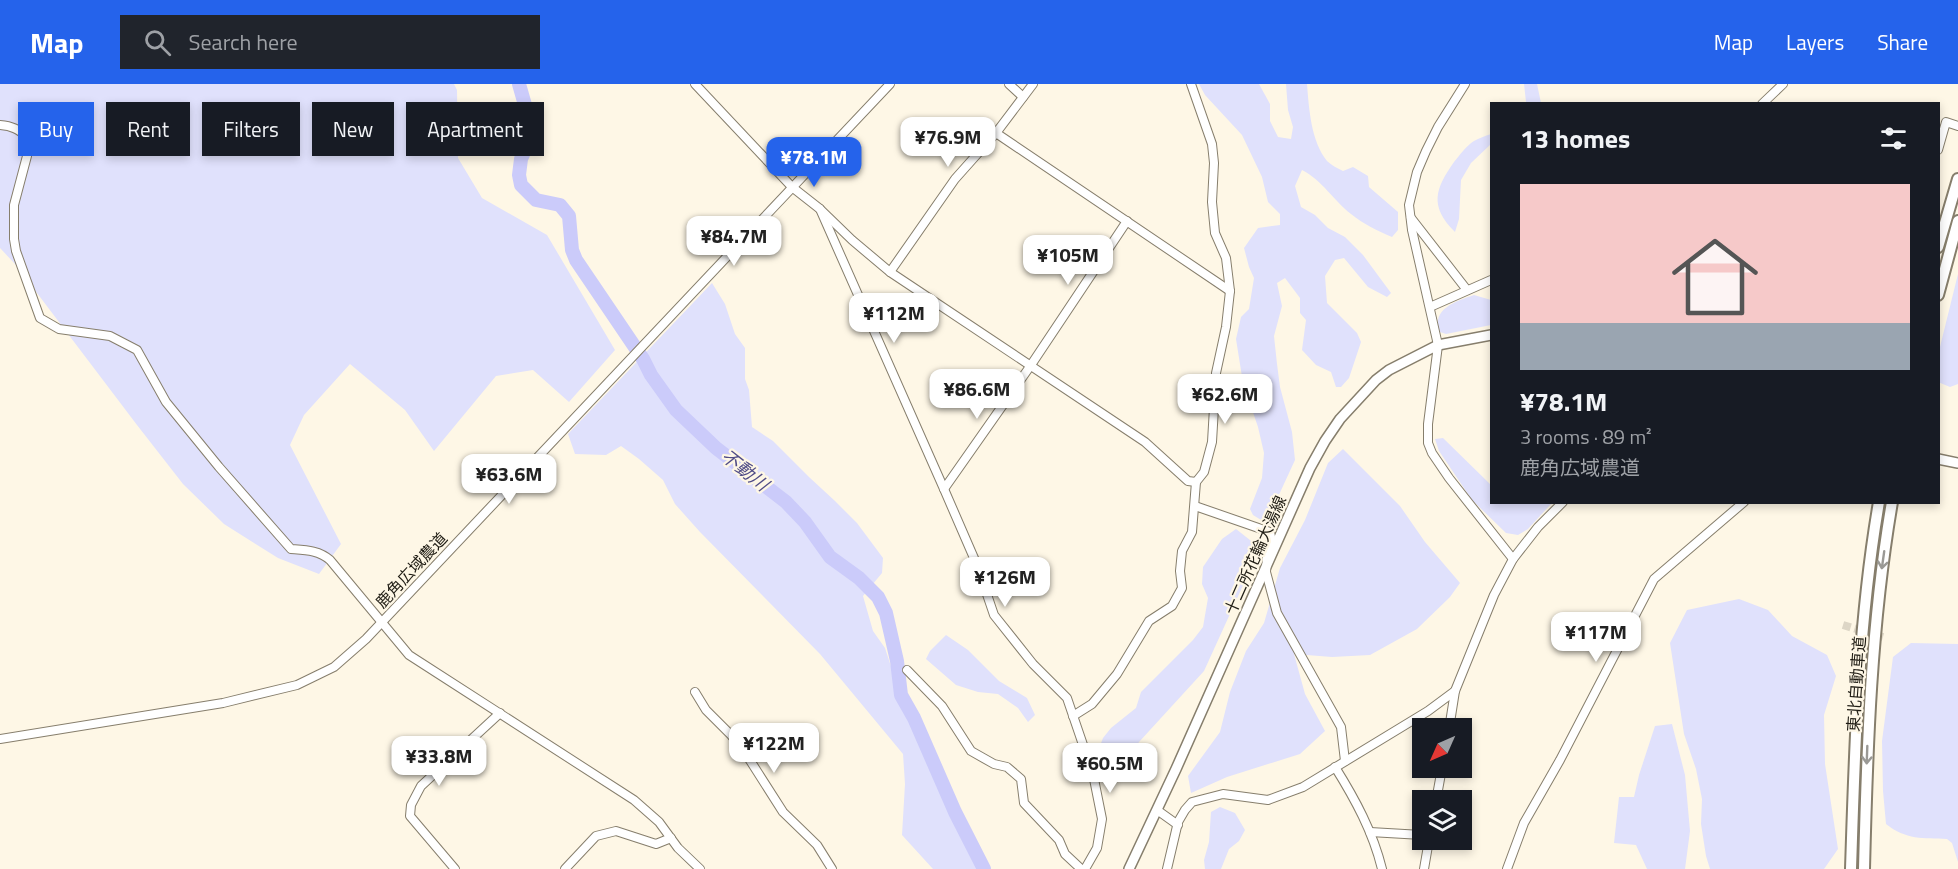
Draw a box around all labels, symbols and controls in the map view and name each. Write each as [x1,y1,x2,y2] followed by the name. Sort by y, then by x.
[120,15,540,69] search box
[30,21,84,64] text: Map
[189,25,298,59] text: Search here
[141,26,174,59] icon: search
[1714,26,1753,58] text: Map
[1786,26,1844,58] text: Layers
[1877,26,1928,58] text: Share
[18,102,94,156] chip: Buy
[106,102,190,156] chip: Rent
[202,102,300,156] chip: Filters
[312,102,394,156] chip: New
[406,102,544,156] chip: Apartment
[899,117,997,168] pin: ¥76.9M
[1520,119,1630,158] text: 13 homes
[914,121,982,152] text: ¥76.9M
[1877,122,1910,155] icon: filters
[765,137,863,188] pin: ¥78.1M
[780,141,848,172] text: ¥78.1M
[685,216,783,267] pin: ¥84.7M
[700,220,768,251] text: ¥84.7M
[1661,223,1769,331] icon: home
[1026,235,1110,286] pin: ¥105M
[1037,239,1099,270] text: ¥105M
[852,293,936,344] pin: ¥112M
[863,297,925,328] text: ¥112M
[928,369,1026,420] pin: ¥86.6M
[943,373,1011,404] text: ¥86.6M
[1176,374,1274,425] pin: ¥62.6M
[1191,378,1259,409] text: ¥62.6M
[1520,382,1607,421] text: ¥78.1M
[1520,421,1652,452] text: 3 rooms · 89 m²
[715,443,776,498] water label: 不動川
[1520,452,1640,483] text: 鹿角広域農道
[460,454,558,505] pin: ¥63.6M
[475,458,543,489] text: ¥63.6M
[1218,492,1292,618] street label: 十二所花輪大湯線
[369,527,453,613] street label: 鹿角広域農道
[1878,550,1889,570] one-way arrow
[963,557,1047,608] pin: ¥126M
[974,561,1036,592] text: ¥126M
[1554,612,1638,663] pin: ¥117M
[1565,616,1627,647] text: ¥117M
[1841,635,1871,733] street label: 東北自動車道
[1412,718,1472,778] north arrow
[1412,718,1472,850] map controls
[732,723,816,774] pin: ¥122M
[743,727,805,758] text: ¥122M
[390,736,488,787] pin: ¥33.8M
[405,740,473,771] text: ¥33.8M
[1061,743,1159,794] pin: ¥60.5M
[1862,744,1873,764] one-way arrow
[1076,747,1144,778] text: ¥60.5M
[1412,790,1472,850] button: layers

